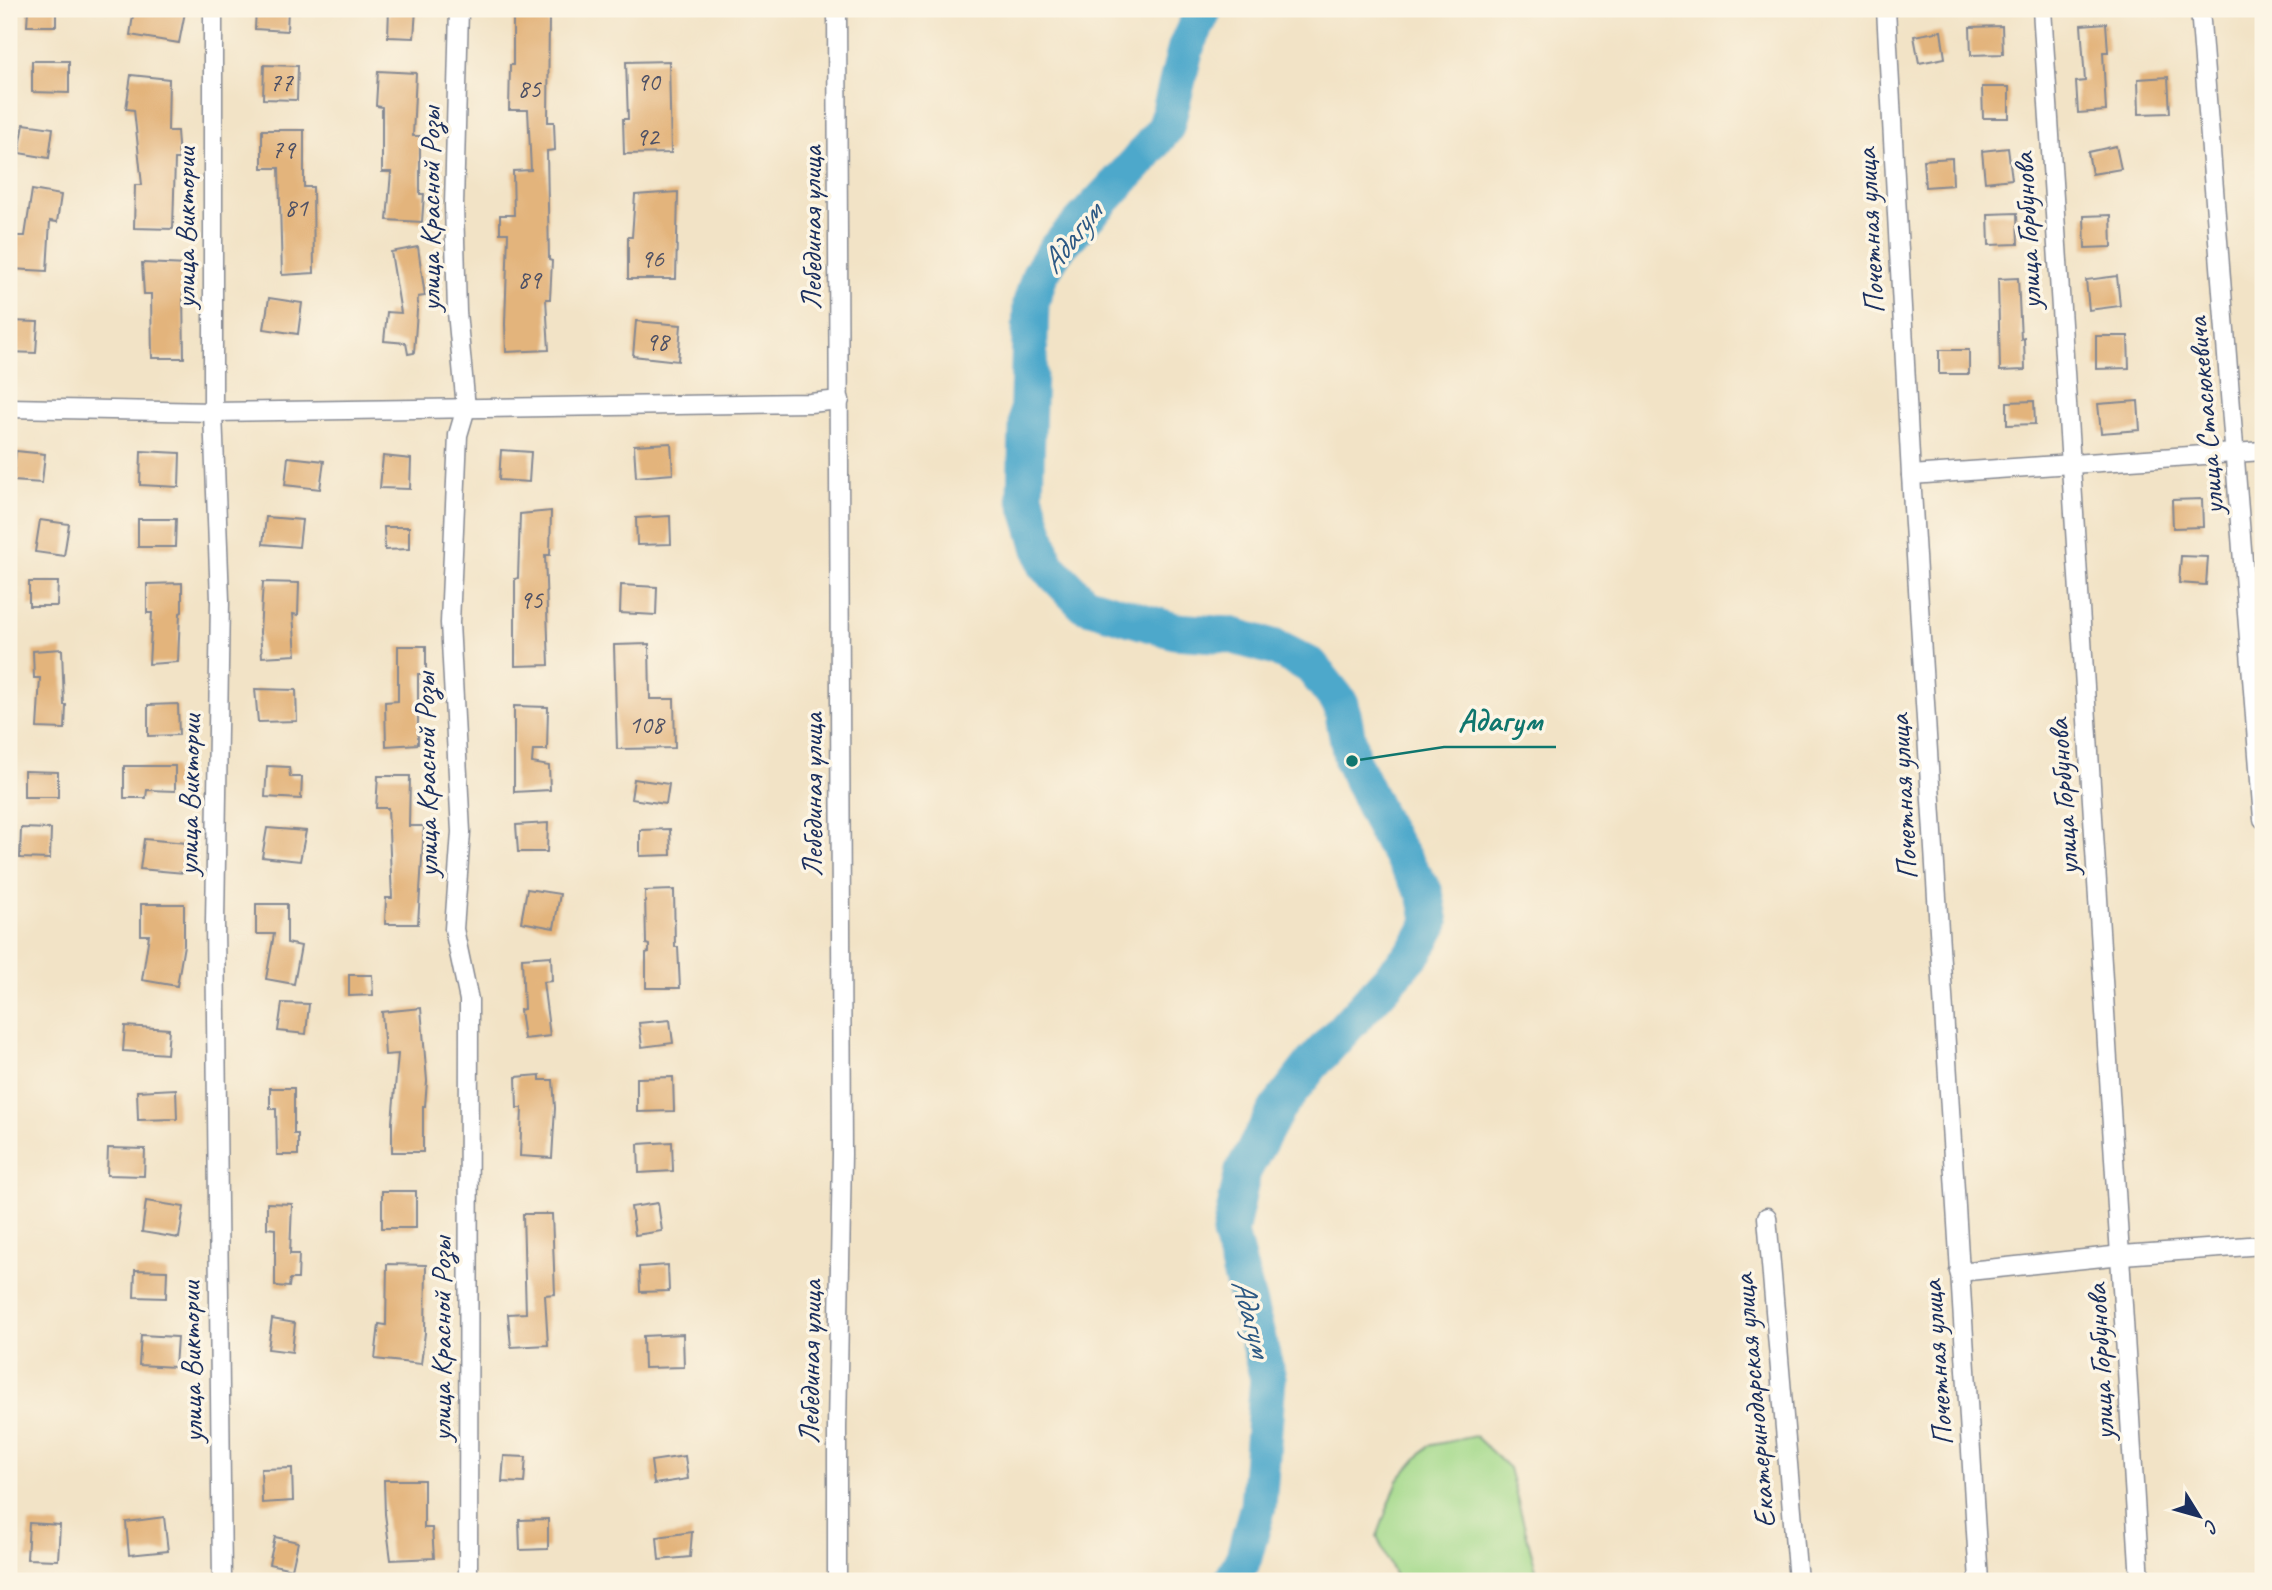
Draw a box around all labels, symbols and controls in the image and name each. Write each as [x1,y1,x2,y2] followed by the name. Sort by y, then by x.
[636,65,662,98] house number: 90
[269,66,294,99] house number: 77
[517,72,542,105] house number: 85
[411,104,449,313] street label: улица Красной Розы
[635,120,661,153] house number: 92
[271,133,297,166] house number: 79
[792,144,830,310] street label: Лебединая улица
[166,145,204,311] street label: улица Виктории
[1847,145,1893,315] street label: Почетная улица
[2004,150,2050,312] street label: улица Горбунова
[1031,190,1114,281] water label: Адагум
[284,191,309,224] house number: 81
[640,242,665,275] house number: 96
[517,263,543,296] house number: 89
[2177,314,2233,518] street label: улица Стасюкевича
[645,325,671,358] house number: 98
[519,583,544,616] house number: 95
[405,670,447,880] street label: улица Красной Розы
[1444,694,1556,747] callout: Адагум
[1458,700,1544,741] text: Адагум
[628,708,666,741] house number: 108
[793,711,831,877] street label: Лебединая улица
[1880,711,1926,881] street label: Почетная улица
[169,712,209,878] street label: улица Виктории
[2038,716,2088,879] street label: улица Горбунова
[422,1234,460,1443] street label: улица Красной Розы
[1724,1271,1784,1530] street label: Екатеринодарская улица
[1222,1274,1283,1365] water label: Адагум
[1912,1277,1962,1447] street label: Почетная улица
[790,1278,830,1444] street label: Лебединая улица
[171,1279,211,1445] street label: улица Виктории
[2077,1281,2123,1443] street label: улица Горбунова
[2164,1482,2234,1552] north arrow
[2198,1515,2224,1539] text: С

